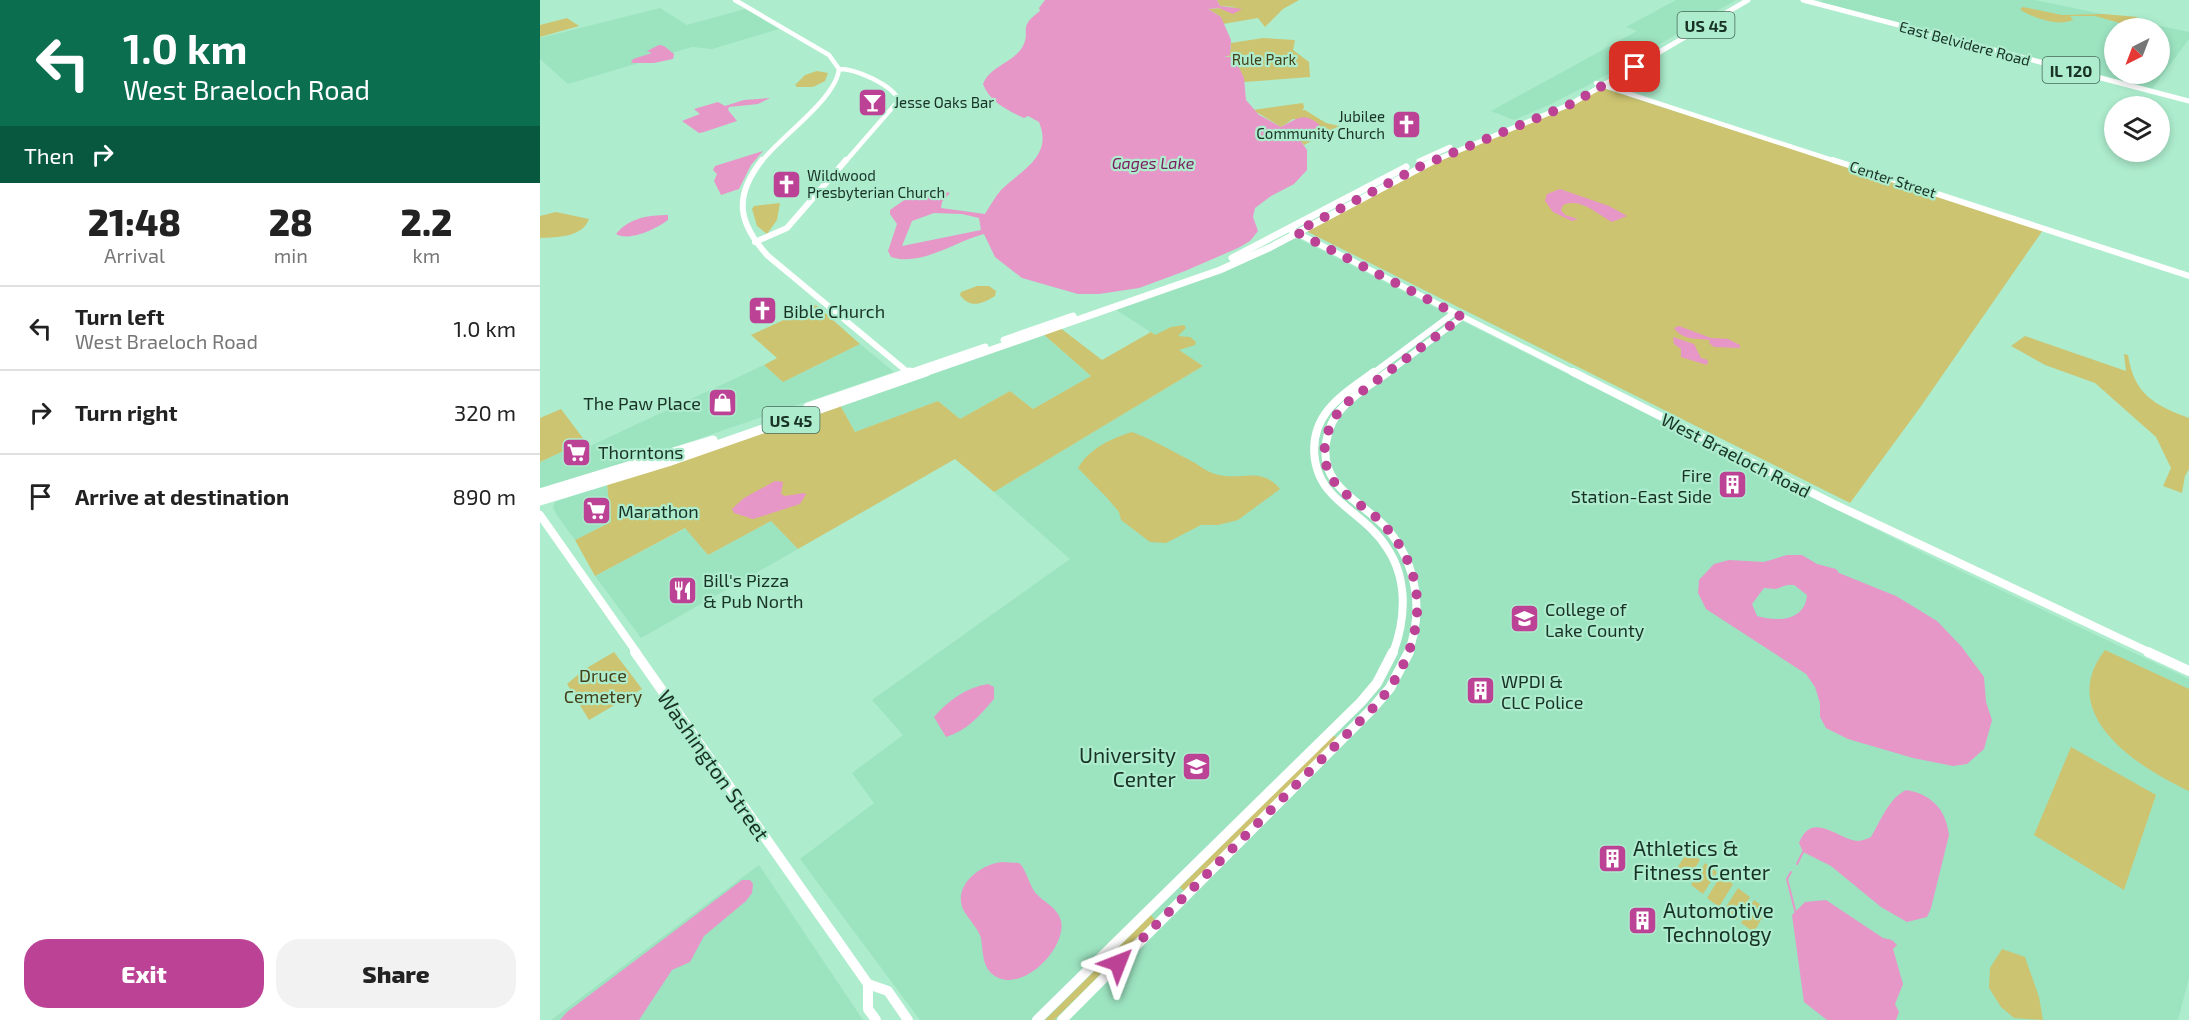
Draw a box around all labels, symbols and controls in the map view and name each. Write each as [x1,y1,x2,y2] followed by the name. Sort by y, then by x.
[1678,12,1734,38] road number: US 45
[1898,17,2032,69] street label: East Belvidere Road
[2104,18,2170,84] north arrow
[2104,18,2170,162] map controls
[123,22,247,72] text: 1.0 km
[24,24,102,102] icon: left
[1609,41,1660,92] pin
[1232,50,1297,68] park label: Rule Park
[1618,50,1651,83] icon: arrive
[2042,57,2099,83] road number: IL 120
[123,73,370,105] text: West Braeloch Road
[857,86,889,118] bar icon: Jesse Oaks Bar
[894,93,994,111] place label: Jesse Oaks Bar
[2104,96,2170,162] button: layers
[1256,107,1385,142] place label: Jubilee Community Church
[1390,109,1422,141] church icon: Jubilee Community Church
[86,138,119,171] icon: right
[24,142,74,168] text: Then
[1112,153,1195,172] water label: Gages Lake
[1848,157,1939,202] street label: Center Street
[807,166,945,201] place label: Wildwood Presbyterian Church
[770,168,802,200] church icon: Wildwood Presbyterian Church
[88,200,181,243] text: 21:48
[269,200,313,243] text: 28
[401,200,452,243] text: 2.2
[104,243,165,267] text: Arrival
[274,243,308,267] text: min
[413,243,440,267] text: km
[746,295,778,327] church icon: Bible Church
[783,300,885,322] place label: Bible Church
[75,303,164,329] text: Turn left
[24,312,57,345] icon: left
[454,315,516,341] text: 1.0 km
[75,329,258,353] text: West Braeloch Road
[706,387,738,419] shop icon: The Paw Place
[583,392,701,414] place label: The Paw Place
[24,396,57,429] icon: right
[75,399,177,425] text: Turn right
[454,399,516,425] text: 320 m
[762,407,820,433] road number: US 45
[1658,408,1814,502] street label: West Braeloch Road
[561,436,593,468] supermarket icon: Thorntons
[598,441,684,463] place label: Thorntons
[1571,464,1712,507] place label: Fire Station-East Side
[1717,469,1749,501] building icon: Fire Station-East Side
[24,480,57,513] icon: arrive
[75,483,289,509] text: Arrive at destination
[453,483,516,509] text: 890 m
[581,495,613,527] supermarket icon: Marathon
[618,500,699,522] place label: Marathon
[703,569,804,612] place label: Bill's Pizza & Pub North
[666,574,698,606] restaurant icon: Bill's Pizza & Pub North
[1545,598,1645,641] place label: College of Lake County
[1508,603,1540,635] school or university icon: College of Lake County
[564,664,643,707] park label: Druce Cemetery
[1501,670,1583,713] place label: WPDI & CLC Police
[1464,675,1496,707] building icon: WPDI & CLC Police
[653,685,775,845] street label: Washington Street
[1079,742,1177,791] place label: University Center
[1181,750,1213,782] school or university icon: University Center
[1633,835,1771,884] place label: Athletics & Fitness Center
[1596,843,1628,875] building icon: Athletics & Fitness Center
[1663,897,1774,946] place label: Automotive Technology
[1626,905,1658,937] building icon: Automotive Technology
[1086,931,1150,995] position arrow
[24,939,264,1008] button: Exit
[276,939,516,1008] button: Share

